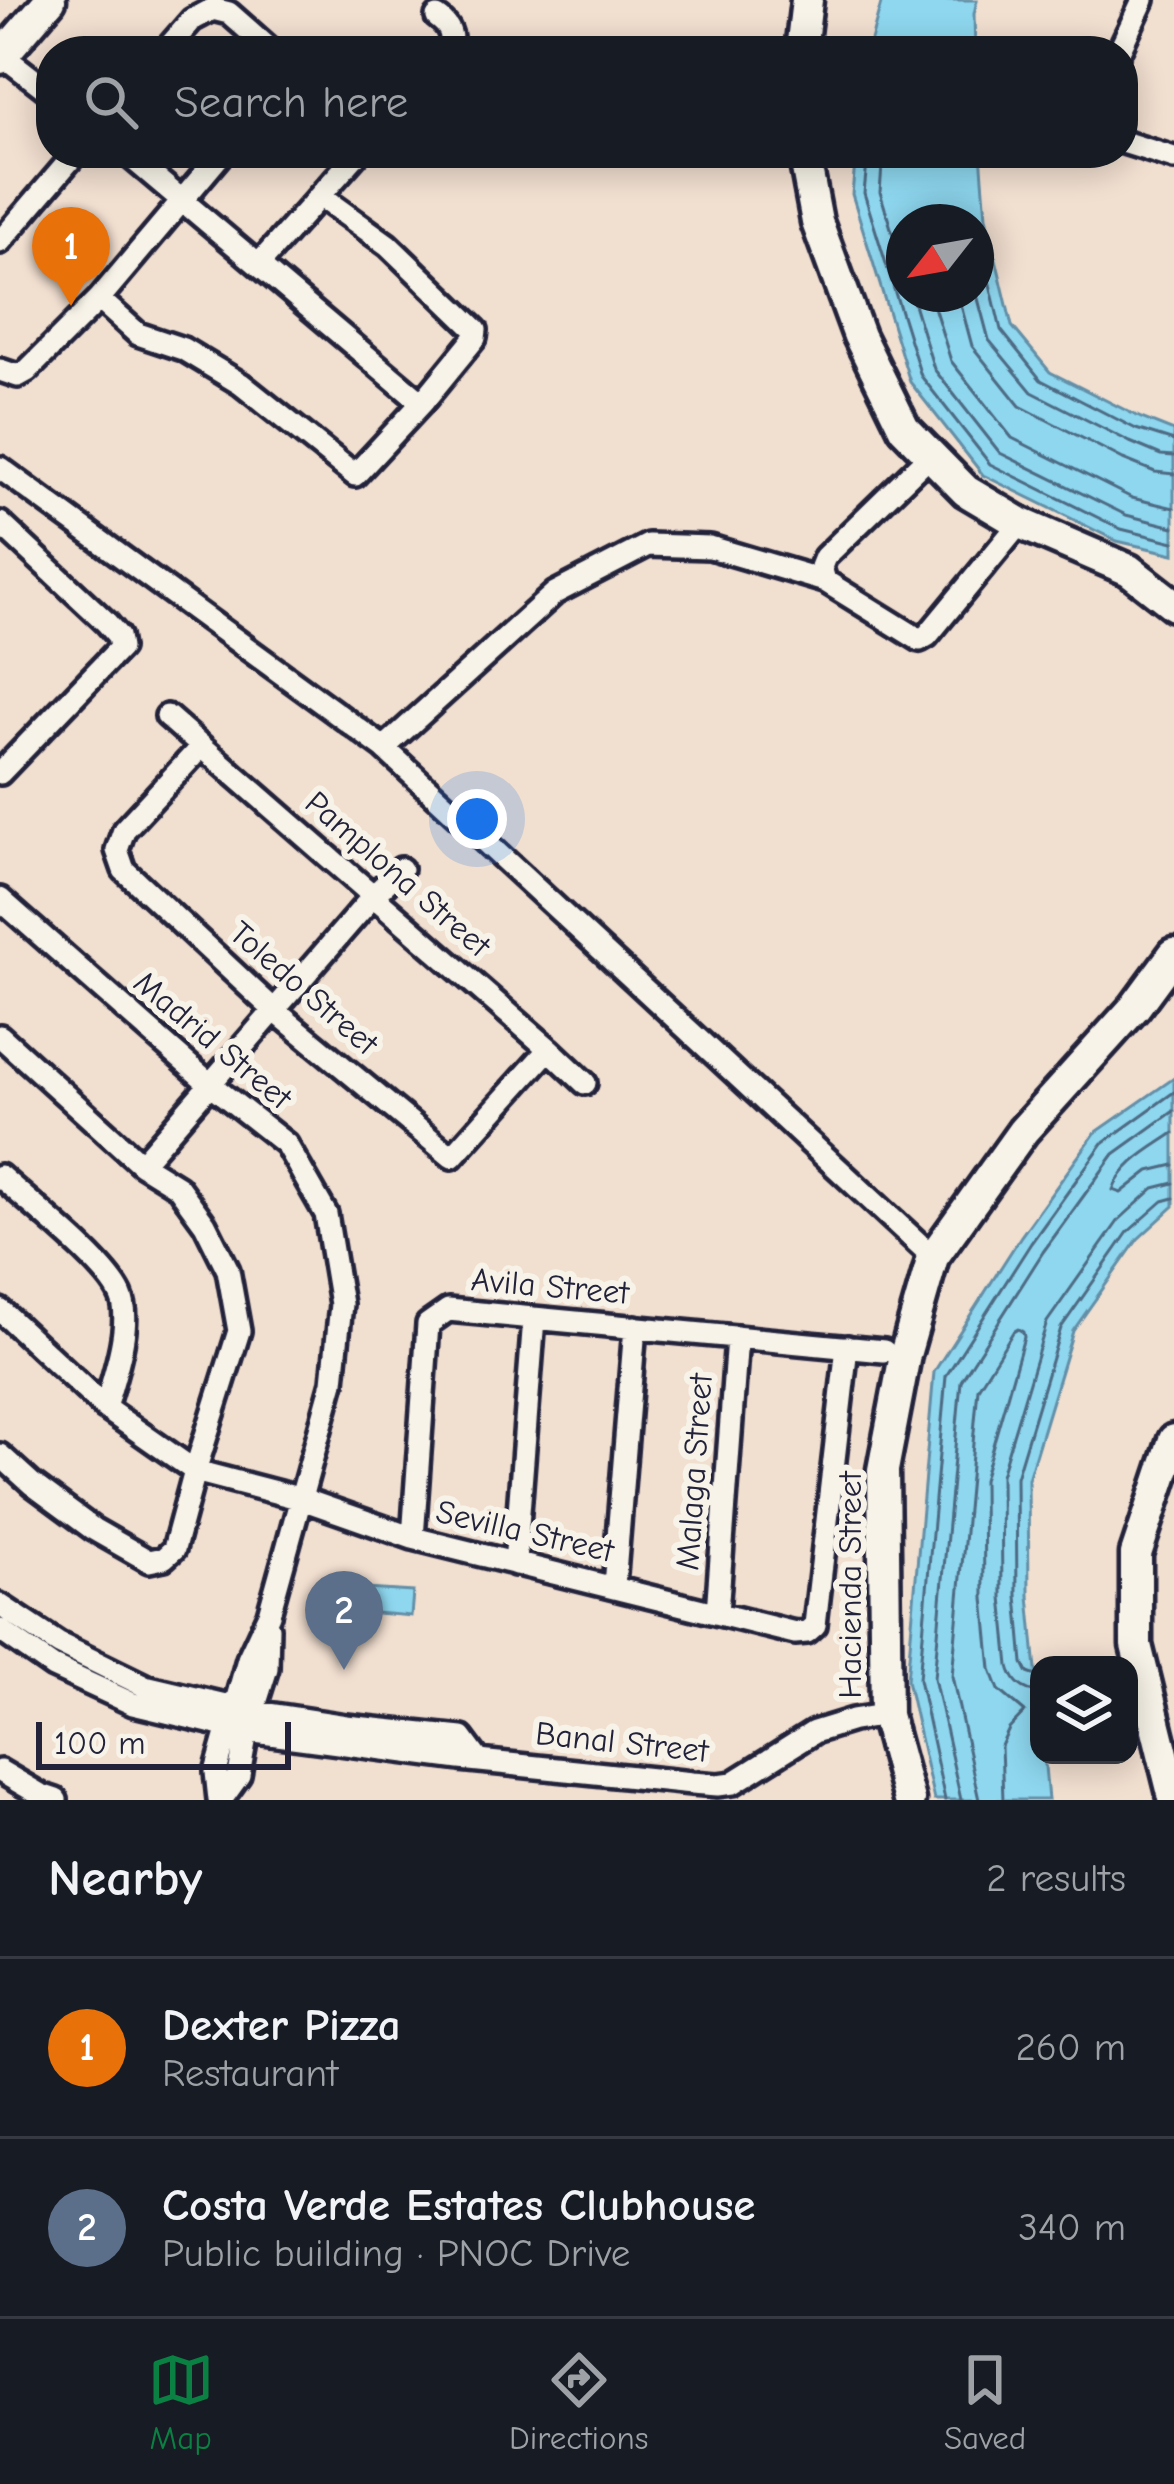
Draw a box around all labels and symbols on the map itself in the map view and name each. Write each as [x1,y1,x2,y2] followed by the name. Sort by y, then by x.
[886,204,994,312] north arrow
[32,207,110,306] pin: 1
[298,783,499,966] street label: Pamplona Street
[447,789,507,849] your location
[222,913,387,1064] street label: Toledo Street
[127,963,301,1118] street label: Madrid Street
[469,1260,632,1312] street label: Avila Street
[668,1371,720,1572] street label: Malaga Street
[831,1470,869,1699] street label: Hacienda Street
[432,1492,619,1570] street label: Sevilla Street
[305,1571,383,1670] pin: 2
[534,1714,712,1770] street label: Banal Street
[36,1716,291,1769] scale bar

